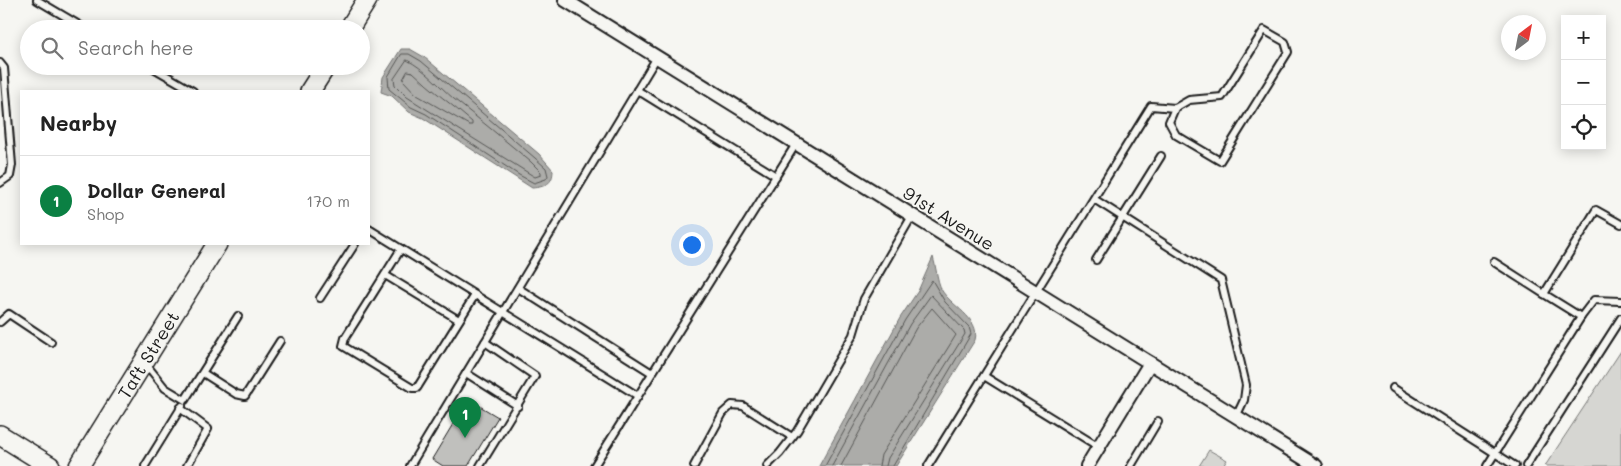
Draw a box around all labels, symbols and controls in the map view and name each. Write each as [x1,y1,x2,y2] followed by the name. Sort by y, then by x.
[1501,15,1546,60] north arrow
[1561,15,1606,150] map controls
[1561,15,1606,60] button: +
[20,20,370,75] search box
[38,34,66,62] icon: search
[78,35,194,60] text: Search here
[1561,60,1606,105] button: −
[1561,105,1606,150] button: locate
[40,109,117,136] text: Nearby
[87,178,226,203] text: Dollar General
[899,180,999,256] street label: 91st Avenue
[52,190,60,211] text: 1
[306,190,350,211] text: 170 m
[87,203,124,224] text: Shop
[679,232,705,258] your location
[112,306,185,403] street label: Taft Street
[449,397,481,438] pin: 1

